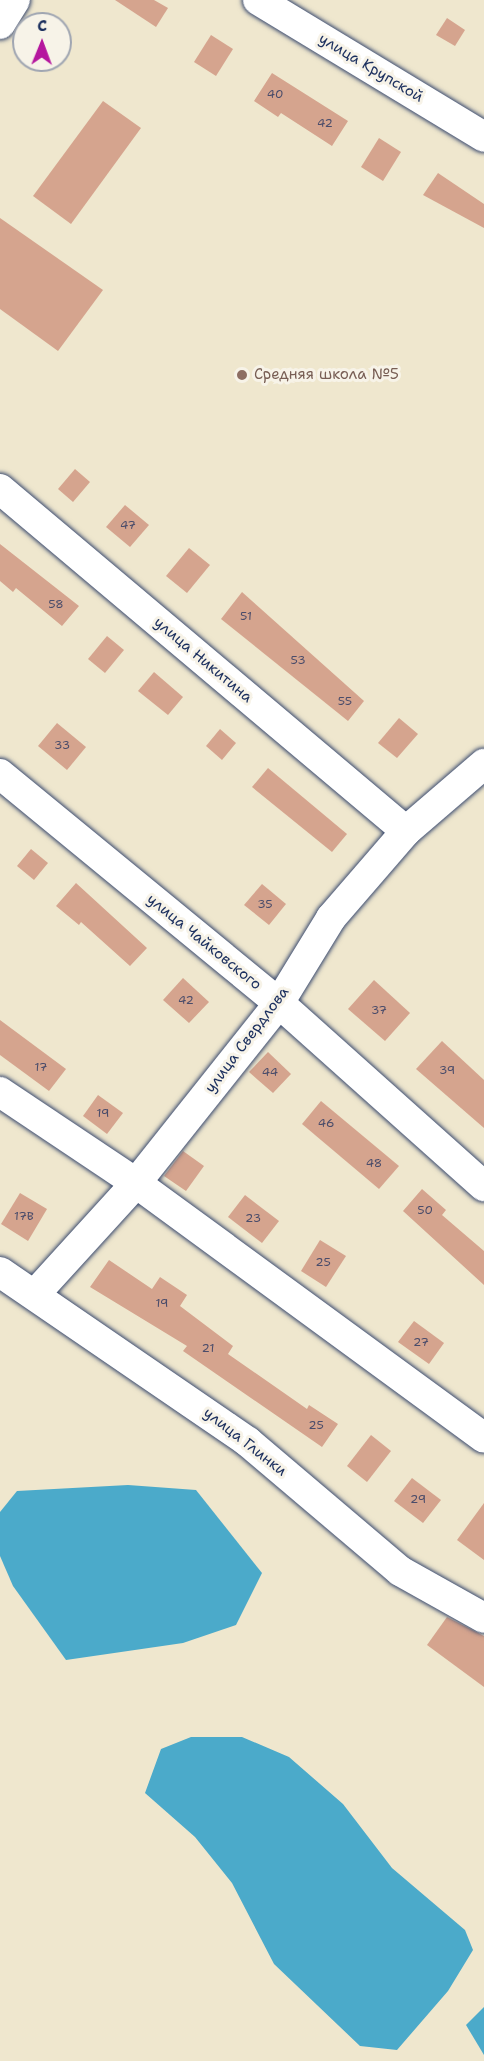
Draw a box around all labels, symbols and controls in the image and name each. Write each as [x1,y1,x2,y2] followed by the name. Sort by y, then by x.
[12,12,72,72] north arrow
[37,15,47,36] text: С
[315,30,427,106] street label: улица Крупской
[267,88,283,102] house number: 40
[317,117,333,131] house number: 42
[254,366,399,384] place label: Средняя школа №5
[235,368,249,382] marker: Средняя школа №5
[120,519,136,533] house number: 47
[48,598,64,612] house number: 58
[240,610,252,624] house number: 51
[150,614,256,706] street label: улица Никитина
[290,654,306,668] house number: 53
[338,695,352,709] house number: 55
[54,739,70,753] house number: 33
[143,890,265,994] street label: улица Чайковского
[257,898,273,912] house number: 35
[201,983,293,1097] street label: улица Свердлова
[178,994,194,1008] house number: 42
[371,1004,387,1018] house number: 37
[35,1061,47,1075] house number: 17
[439,1064,455,1078] house number: 39
[262,1066,278,1080] house number: 44
[97,1107,109,1121] house number: 19
[318,1117,334,1131] house number: 46
[366,1157,382,1171] house number: 48
[417,1204,433,1218] house number: 50
[14,1210,34,1224] house number: 17В
[245,1212,261,1226] house number: 23
[315,1256,331,1270] house number: 25
[156,1297,168,1311] house number: 19
[413,1336,429,1350] house number: 27
[202,1342,214,1356] house number: 21
[200,1404,290,1480] street label: улица Глинки
[308,1419,324,1433] house number: 25
[410,1493,426,1507] house number: 29

